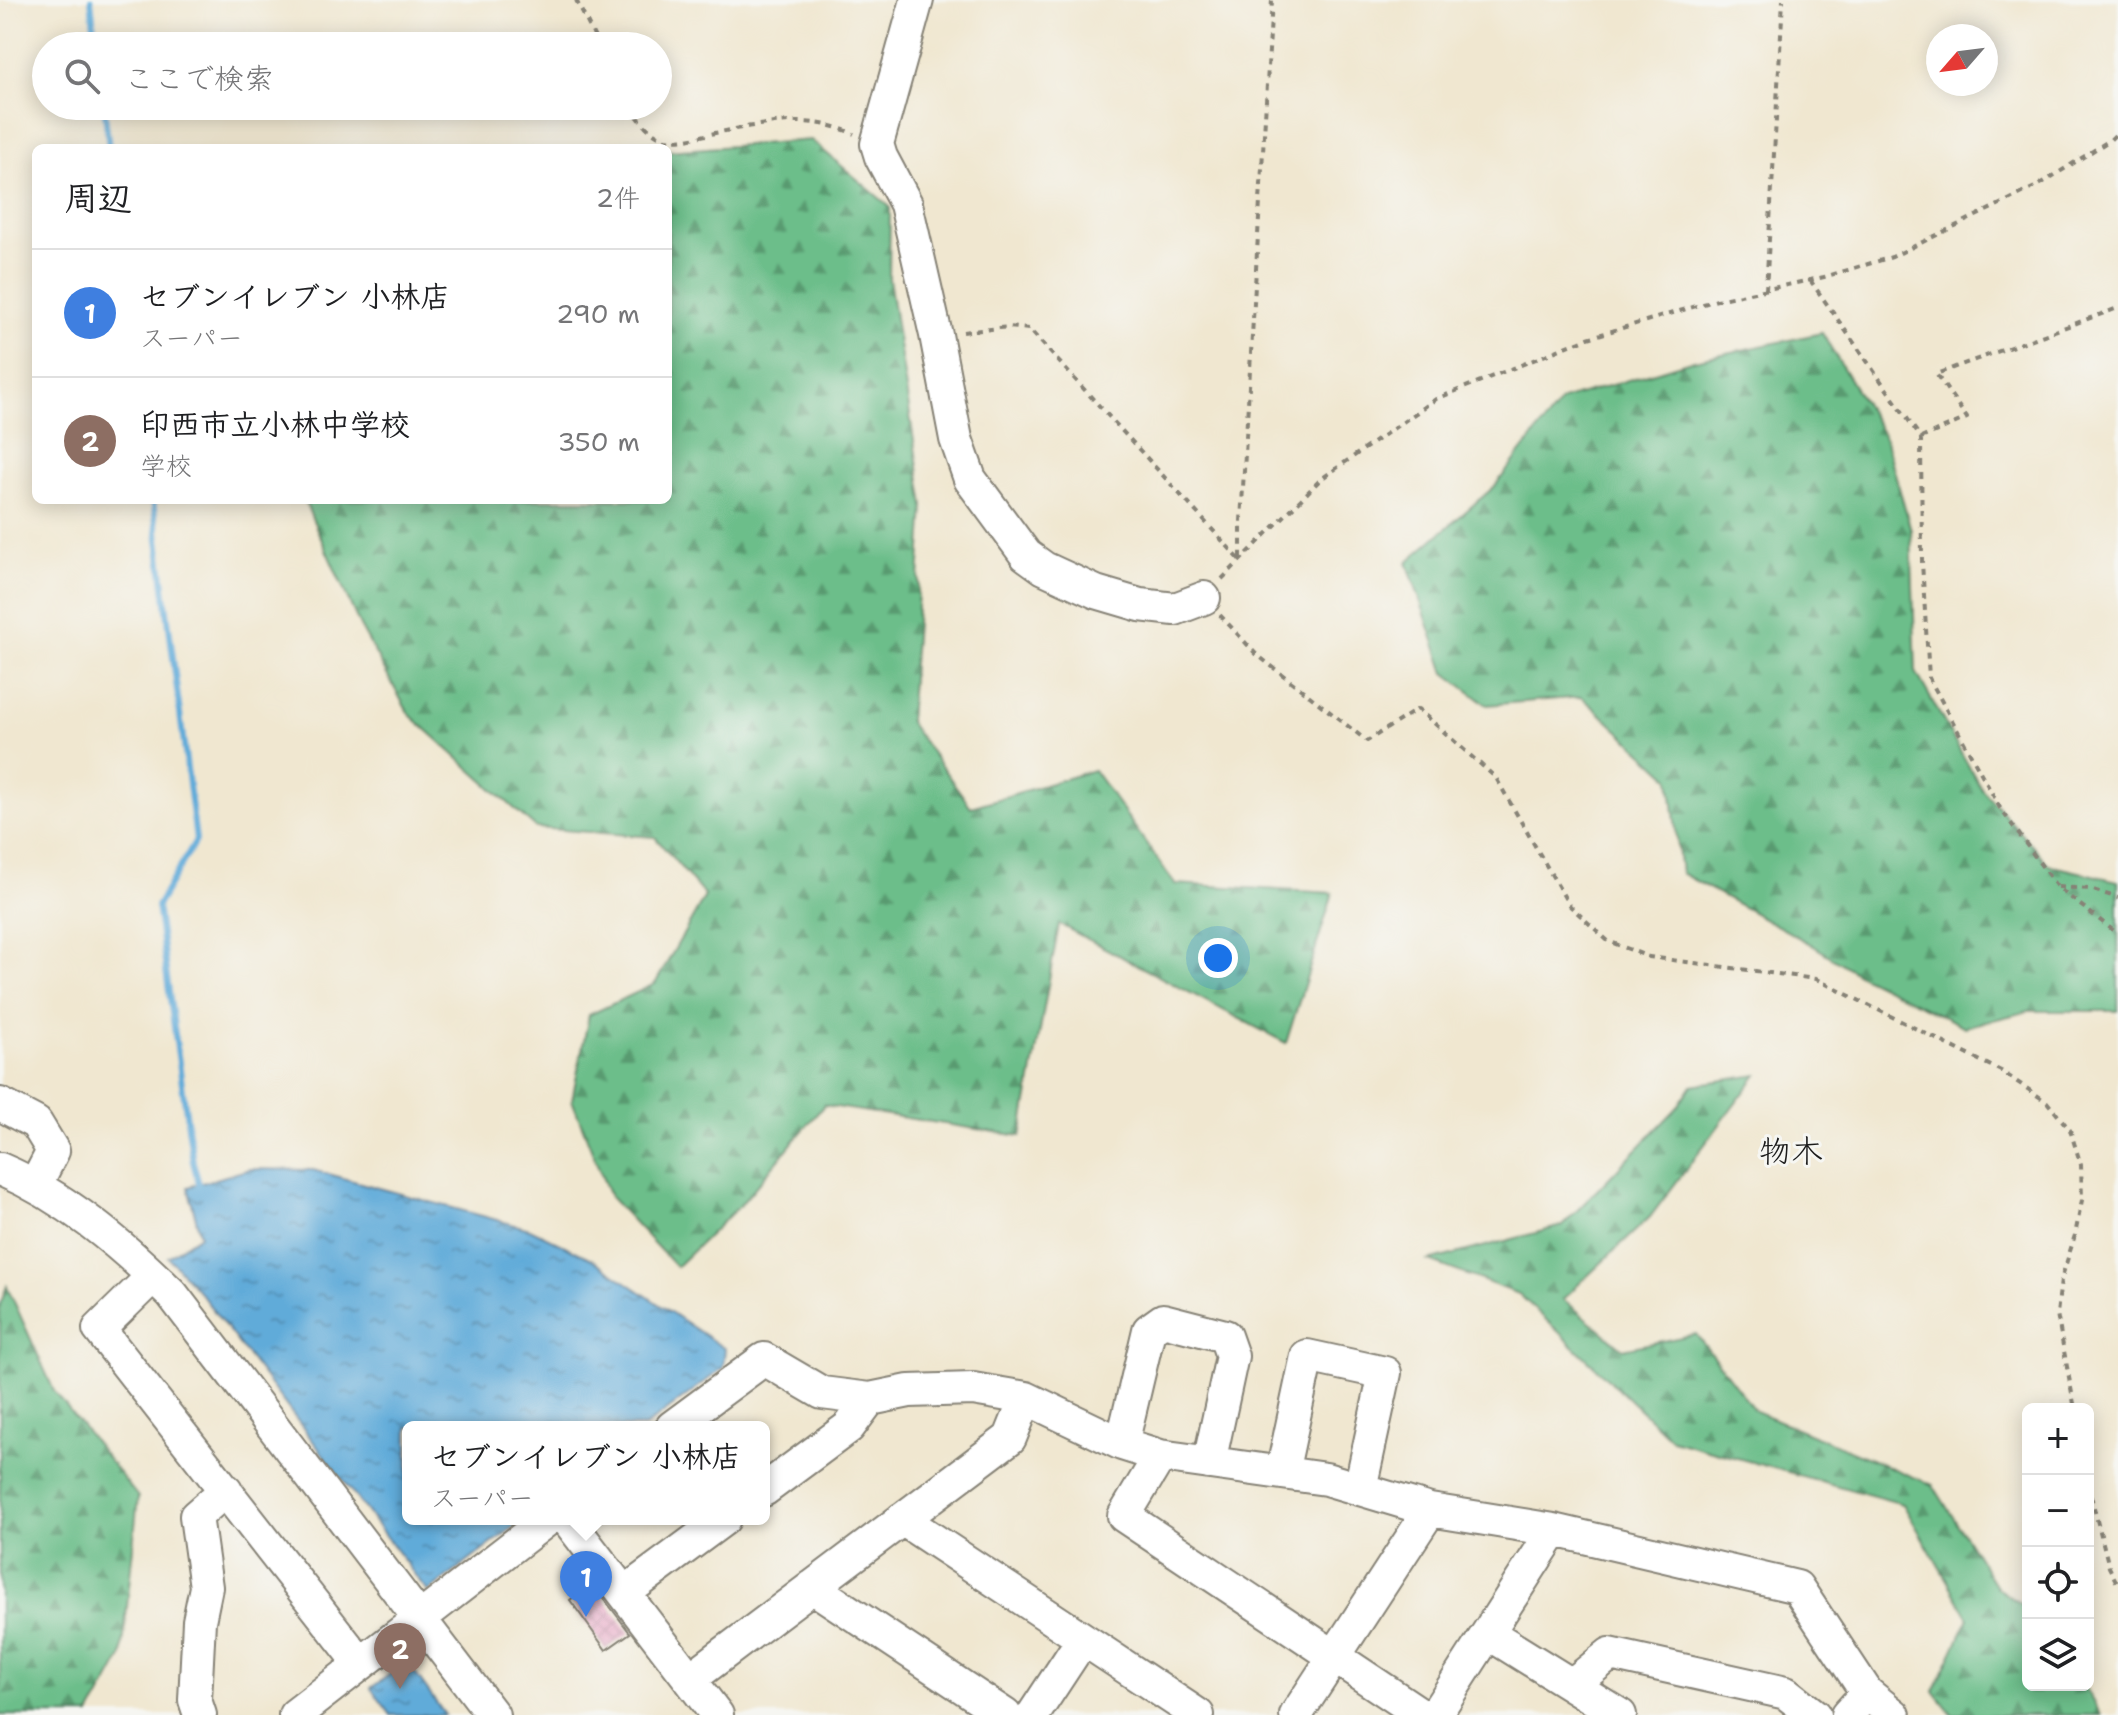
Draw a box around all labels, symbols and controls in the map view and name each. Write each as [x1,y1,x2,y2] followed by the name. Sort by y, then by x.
[1926,24,1998,96] north arrow
[32,32,672,120] search box
[60,54,104,98] icon: search
[124,58,274,99] text: ここで検索
[64,175,132,221] text: 周辺
[596,180,640,215] text: 2件
[140,276,450,317] text: セブンイレブン 小林店
[84,296,96,331] text: 1
[556,296,640,331] text: 290 m
[140,320,243,355] text: スーパー
[140,404,410,445] text: 印西市立小林中学校
[81,424,99,459] text: 2
[557,424,640,459] text: 350 m
[140,448,192,483] text: 学校
[1198,938,1238,978] your location
[1759,1129,1823,1172] district label: 物木
[2022,1403,2094,1691] map controls
[2022,1403,2094,1475] button: +
[402,1421,770,1525] popup
[431,1436,741,1477] text: セブンイレブン 小林店
[2022,1475,2094,1547] button: −
[431,1480,534,1515] text: スーパー
[2022,1547,2094,1619] button: locate
[560,1551,612,1617] pin: 1
[2022,1619,2094,1691] button: layers
[374,1623,426,1689] pin: 2

